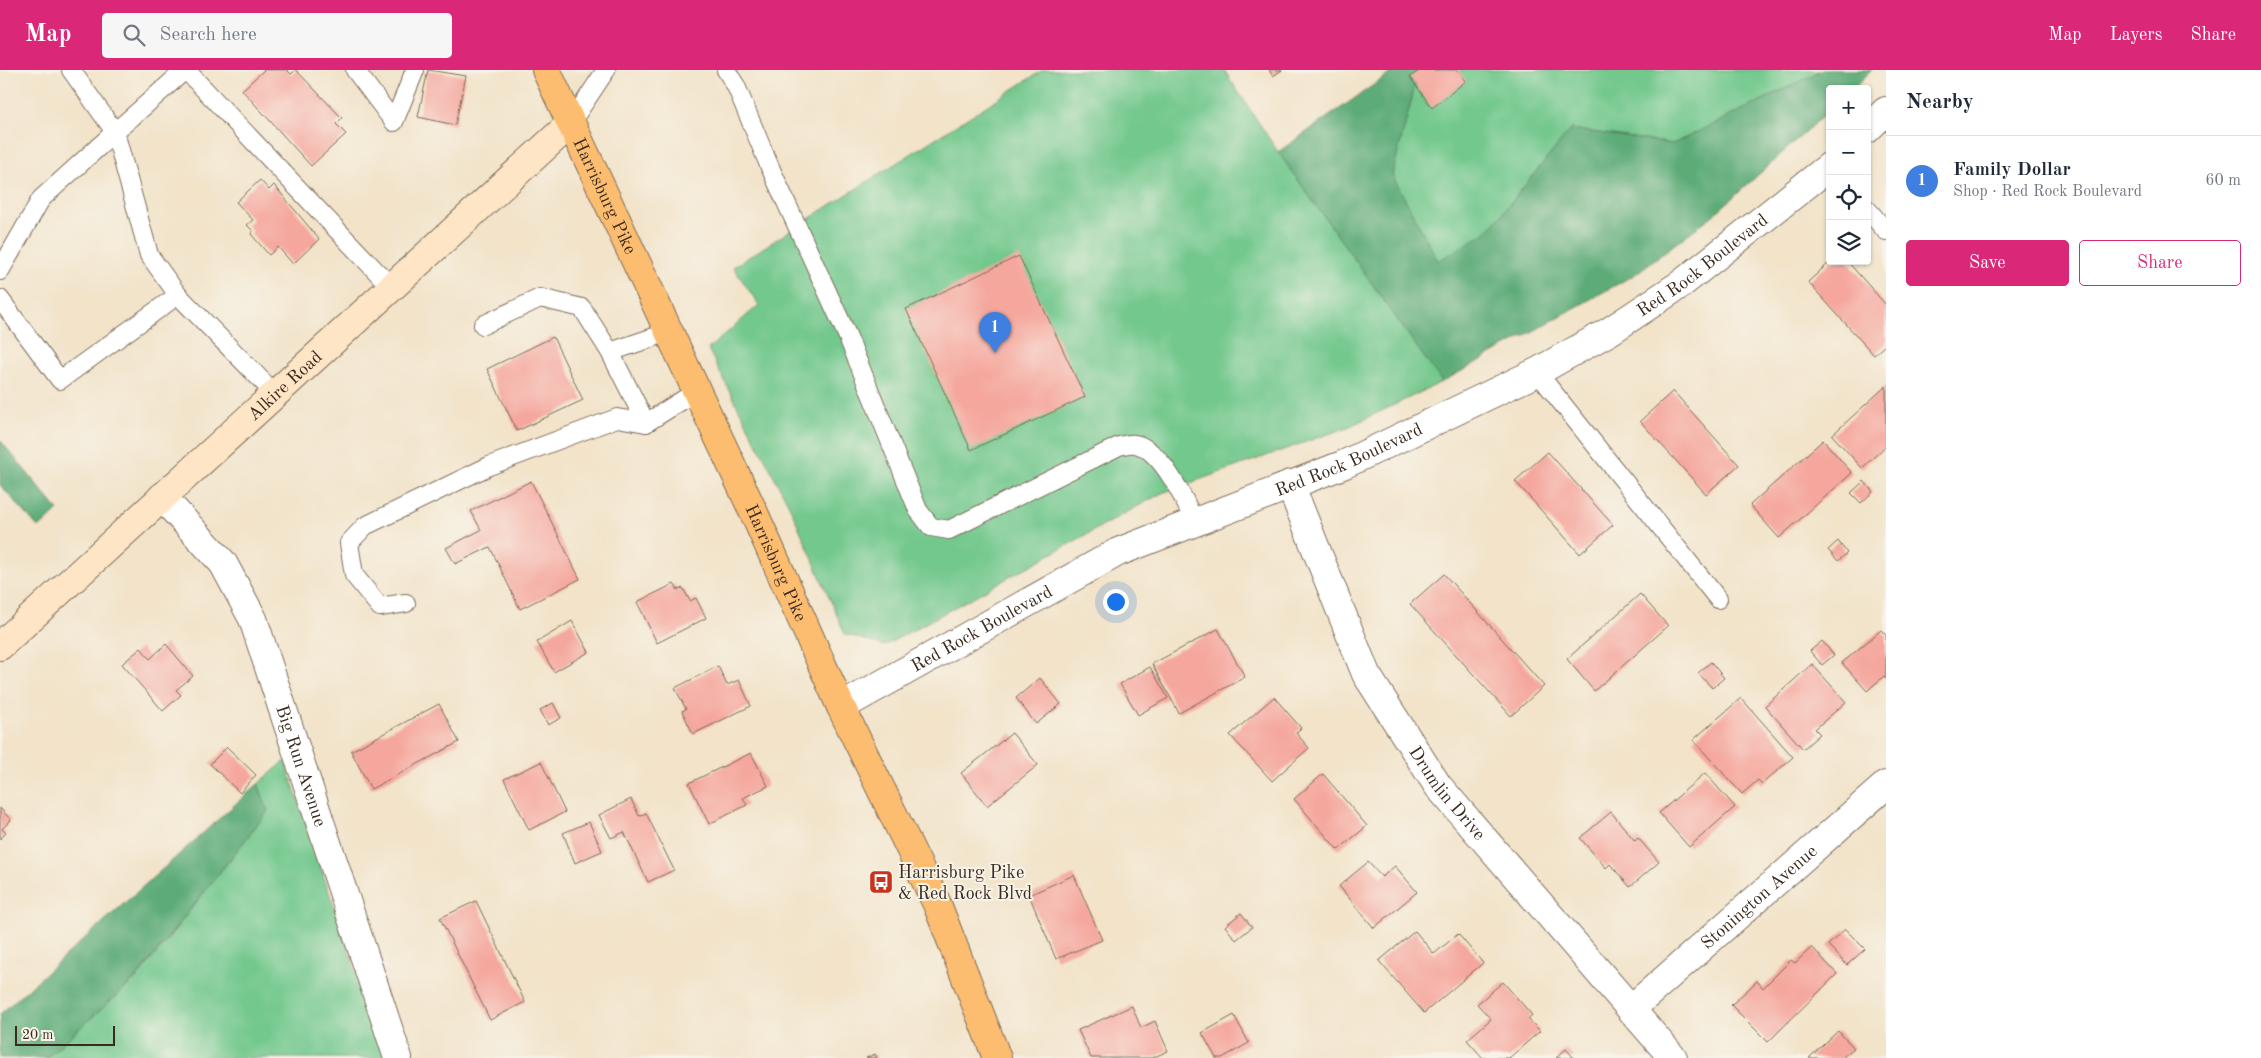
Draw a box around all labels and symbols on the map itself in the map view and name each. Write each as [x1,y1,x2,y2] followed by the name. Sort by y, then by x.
[569,135,639,257] street label: Harrisburg Pike
[1634,211,1772,320] street label: Red Rock Boulevard
[979,312,1011,353] pin: 1
[245,348,326,424] street label: Alkire Road
[1273,420,1425,500] street label: Red Rock Boulevard
[741,502,809,625] street label: Harrisburg Pike
[908,583,1056,676] street label: Red Rock Boulevard
[1103,589,1129,615] your location
[272,703,329,829] street label: Big Run Avenue
[1405,744,1488,844] street label: Drumlin Drive
[1698,842,1821,953] street label: Stonington Avenue
[898,864,1032,903] place label: Harrisburg Pike & Red Rock Blvd
[868,869,894,895] bus stop icon: Harrisburg Pike & Red Rock Blvd
[15,1023,115,1046] scale bar

